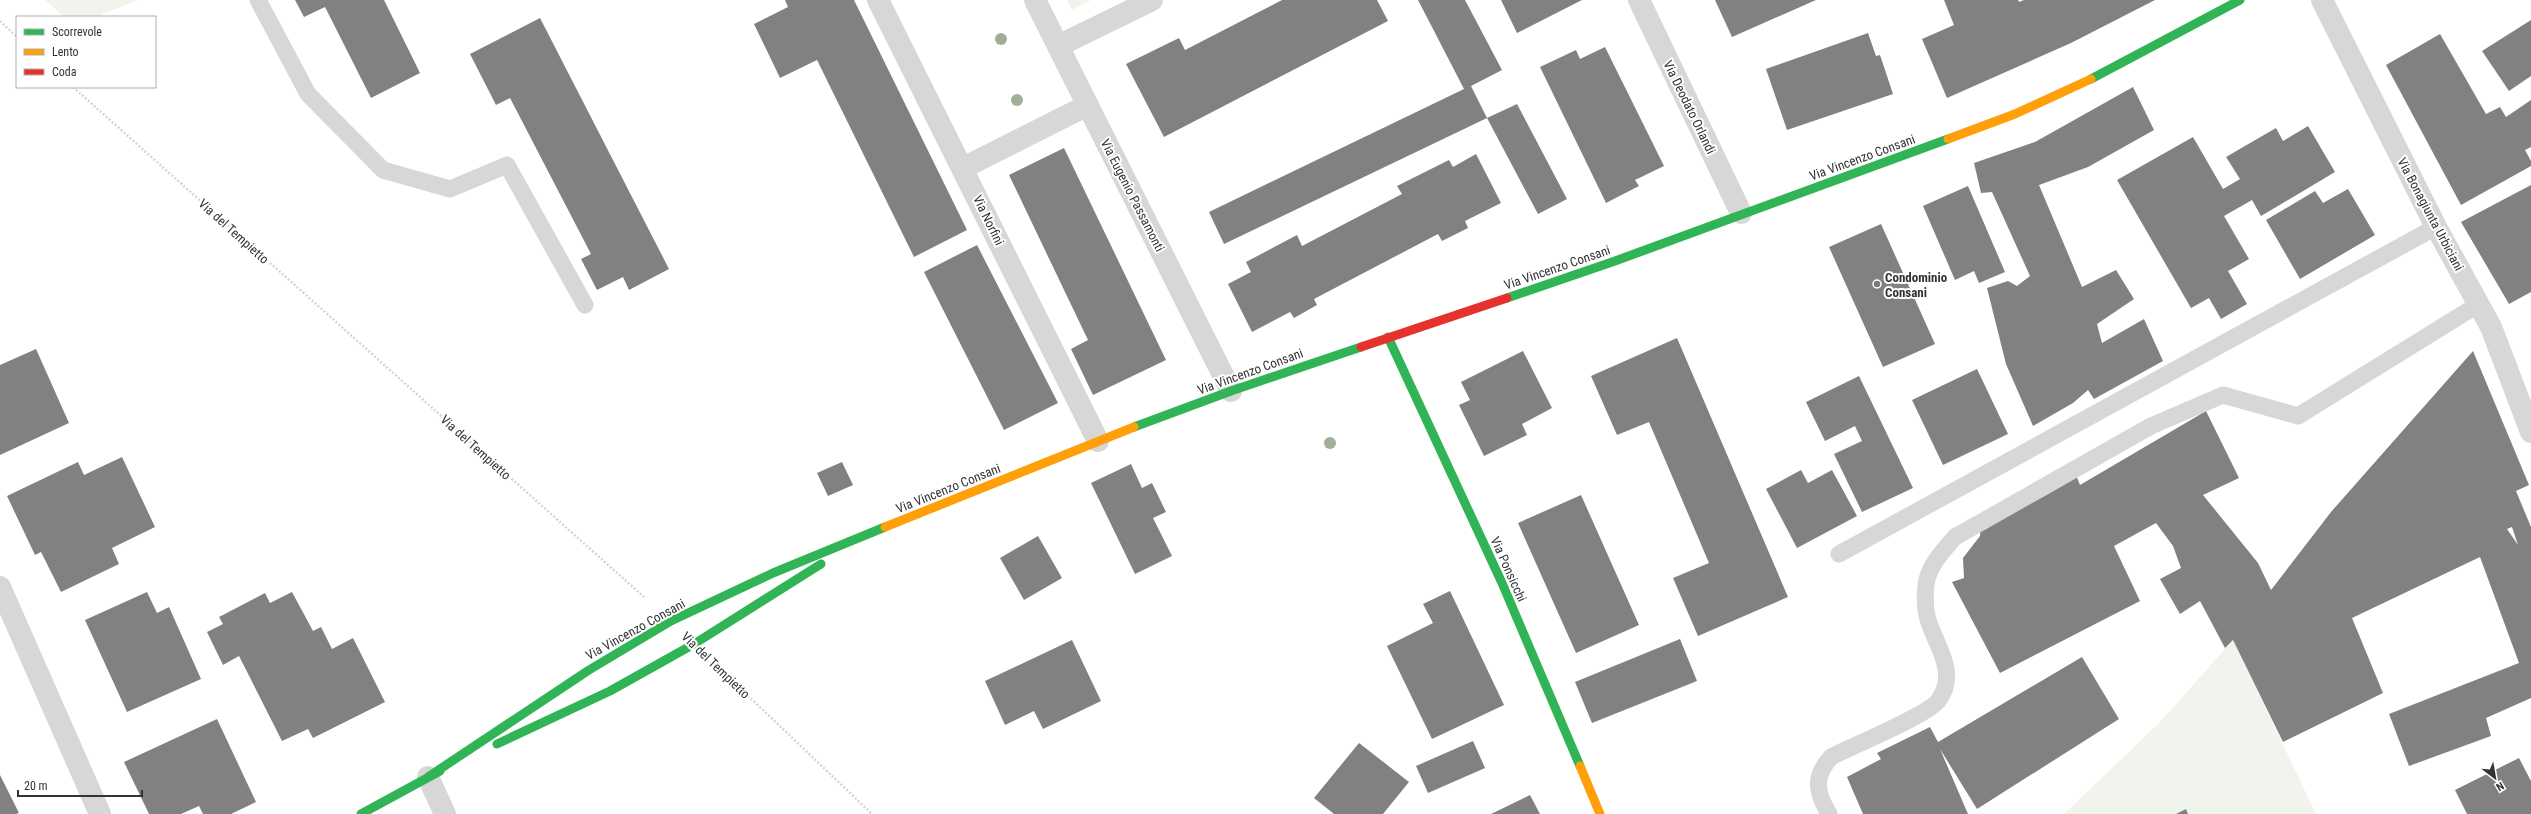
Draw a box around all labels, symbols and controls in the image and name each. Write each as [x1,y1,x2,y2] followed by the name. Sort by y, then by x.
[16,16,156,88] legend
[52,25,102,39] text: Scorrevole
[52,45,79,59] text: Lento
[1660,58,1719,156] street label: Via Deodato Orlandi
[52,65,77,79] text: Coda
[1807,131,1917,184] street label: Via Vincenzo Consani
[1098,136,1167,254] street label: Via Eugenio Passamonti
[2394,155,2467,273] street label: Via Bonagiunta Urbiciani
[970,193,1007,248] street label: Via Norfini
[195,196,272,267] street label: Via del Tempietto
[1502,242,1612,293] street label: Via Vincenzo Consani
[1885,270,1948,300] place label: Condominio Consani
[1872,279,1882,289] marker: Condominio Consani
[1195,345,1305,398] street label: Via Vincenzo Consani
[437,412,514,483] street label: Via del Tempietto
[894,461,1003,516] street label: Via Vincenzo Consani
[1488,534,1530,604] street label: Via Ponsicchi
[583,596,688,663] street label: Via Vincenzo Consani
[678,629,753,702] street label: Via del Tempietto
[2475,758,2515,798] north arrow
[18,772,142,798] scale bar
[24,779,48,793] text: 20 m
[2493,779,2506,794] text: N

